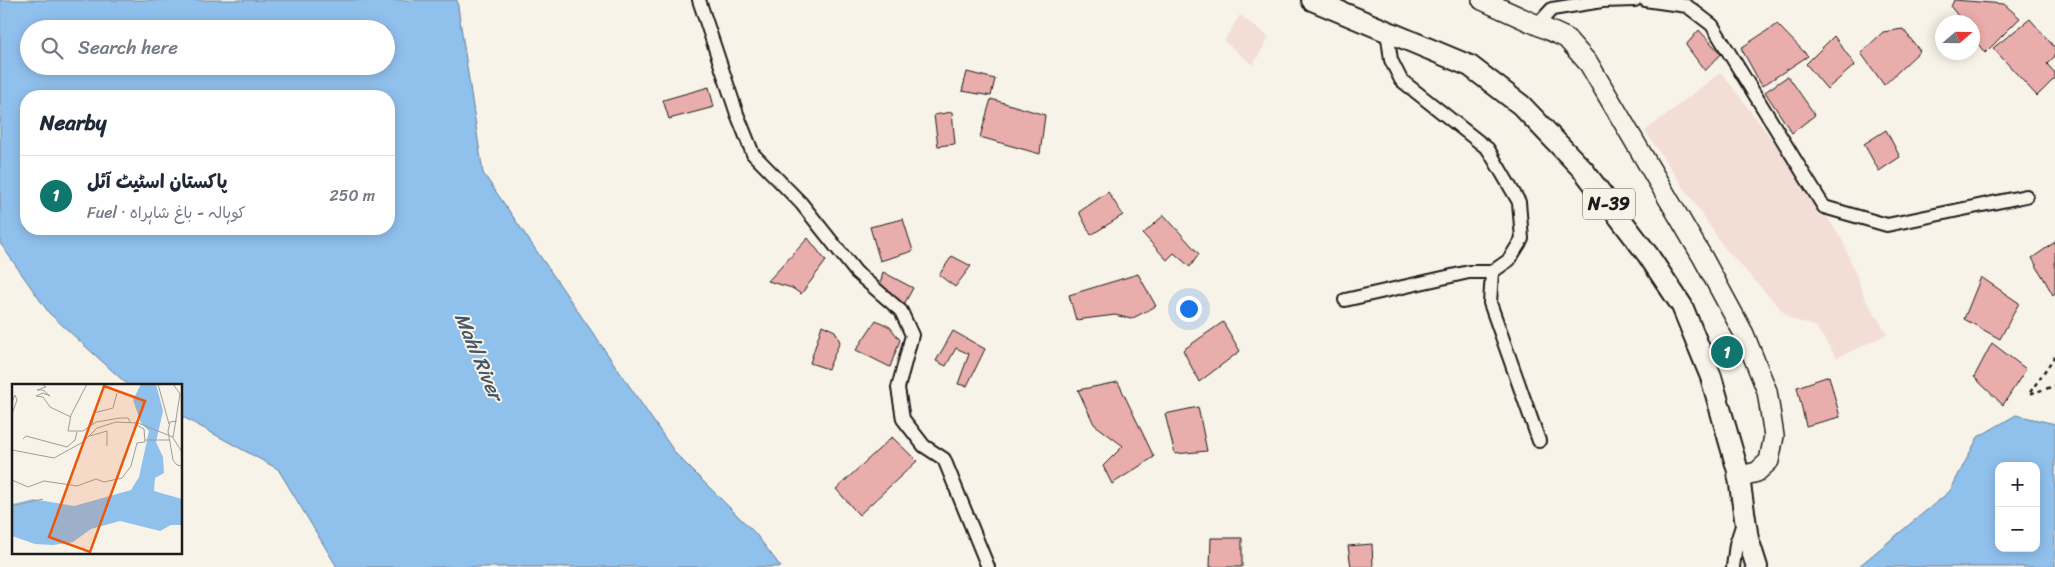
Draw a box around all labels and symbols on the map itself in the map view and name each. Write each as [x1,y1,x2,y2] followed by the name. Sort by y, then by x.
[1935,15,1980,60] north arrow
[1583,188,1635,220] road number: N-39
[1176,296,1202,322] your location
[444,307,514,409] water label: Mahl River
[1711,333,1743,371] pin: 1
[12,384,182,554] inset map

